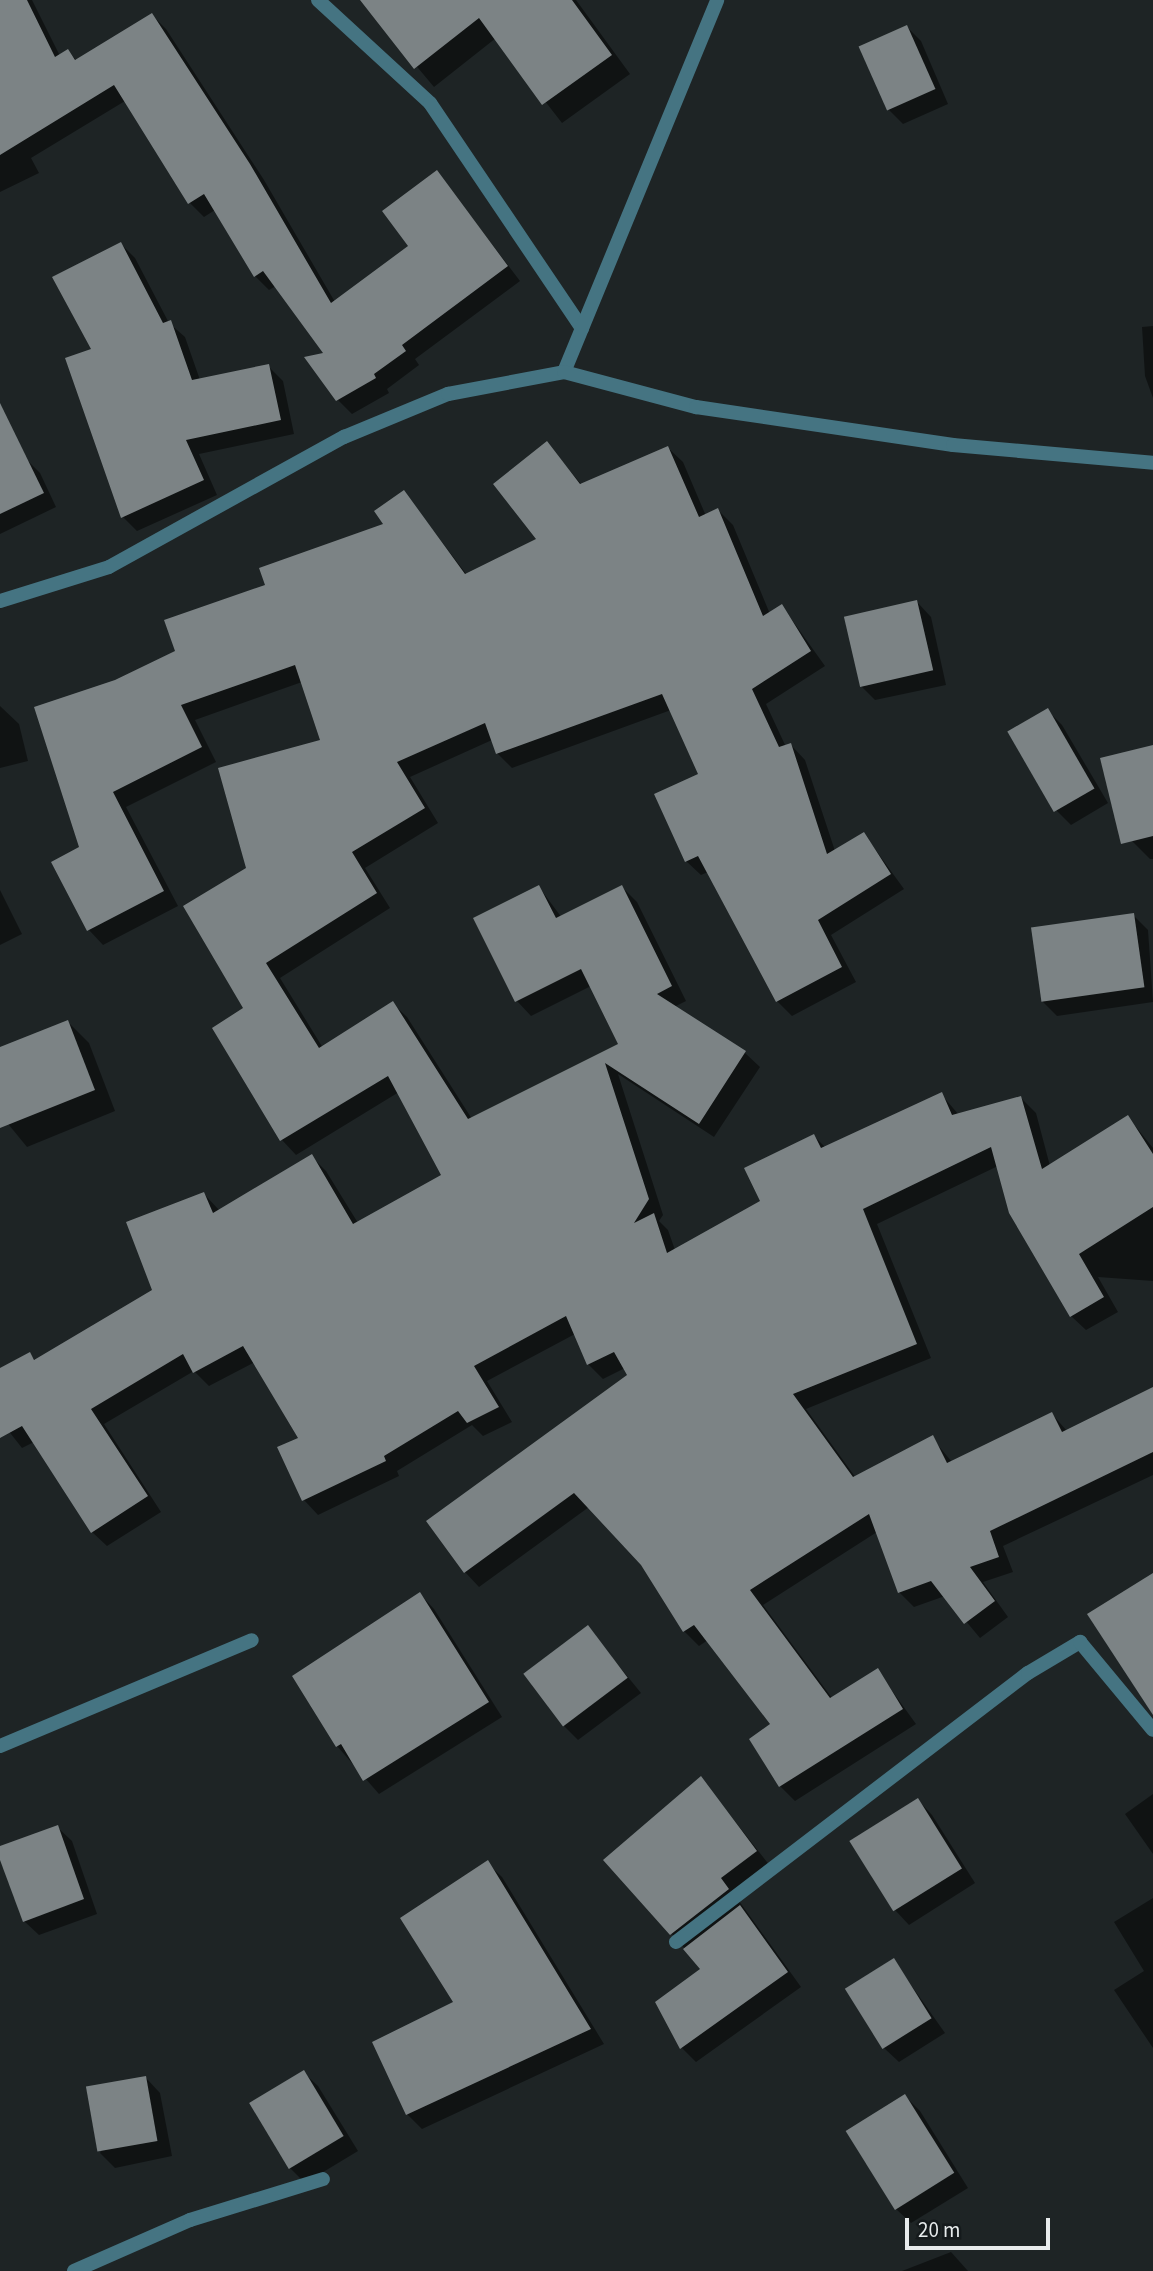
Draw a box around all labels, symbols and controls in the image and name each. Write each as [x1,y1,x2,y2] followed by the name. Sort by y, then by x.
[908,2204,1053,2248] scale bar
[918,2215,960,2245] text: 20 m

